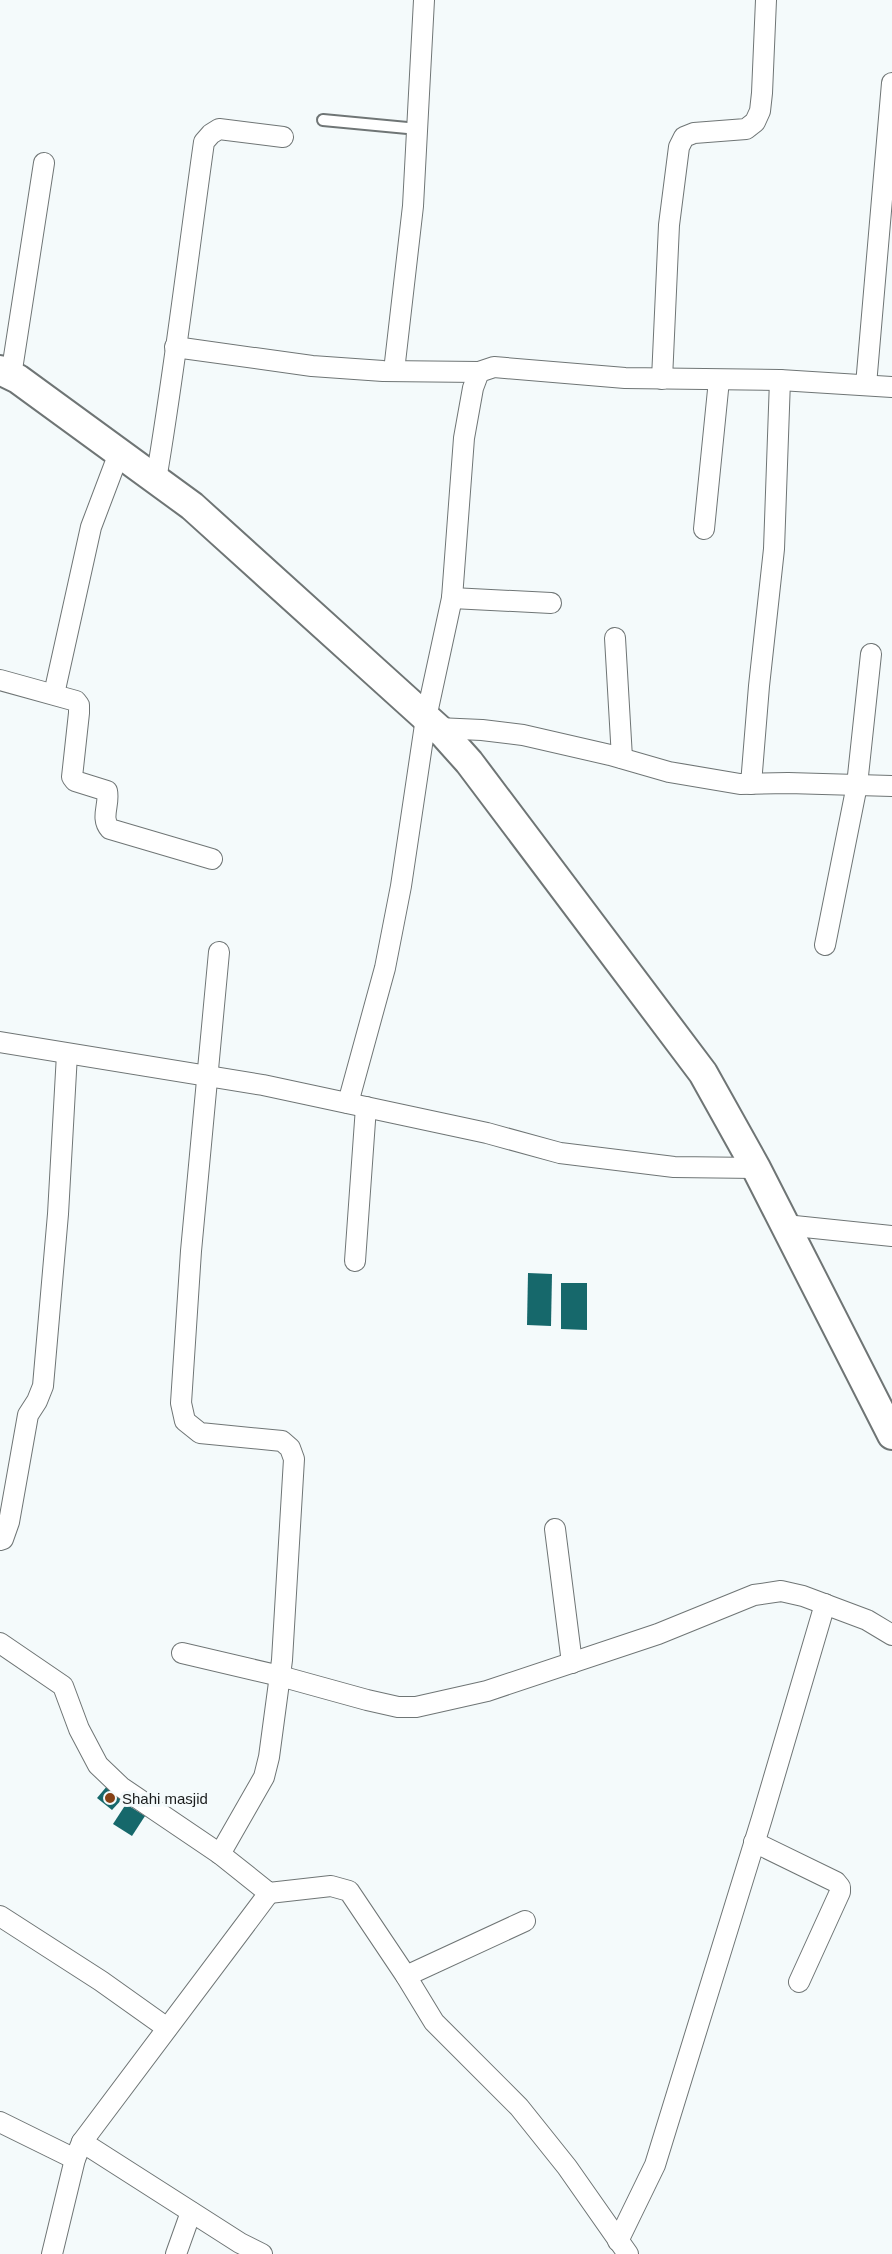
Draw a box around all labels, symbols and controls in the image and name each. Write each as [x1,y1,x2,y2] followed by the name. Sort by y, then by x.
[122,1790,208,1807] place label: Shahi masjid
[103,1791,117,1805] marker: Shahi masjid

